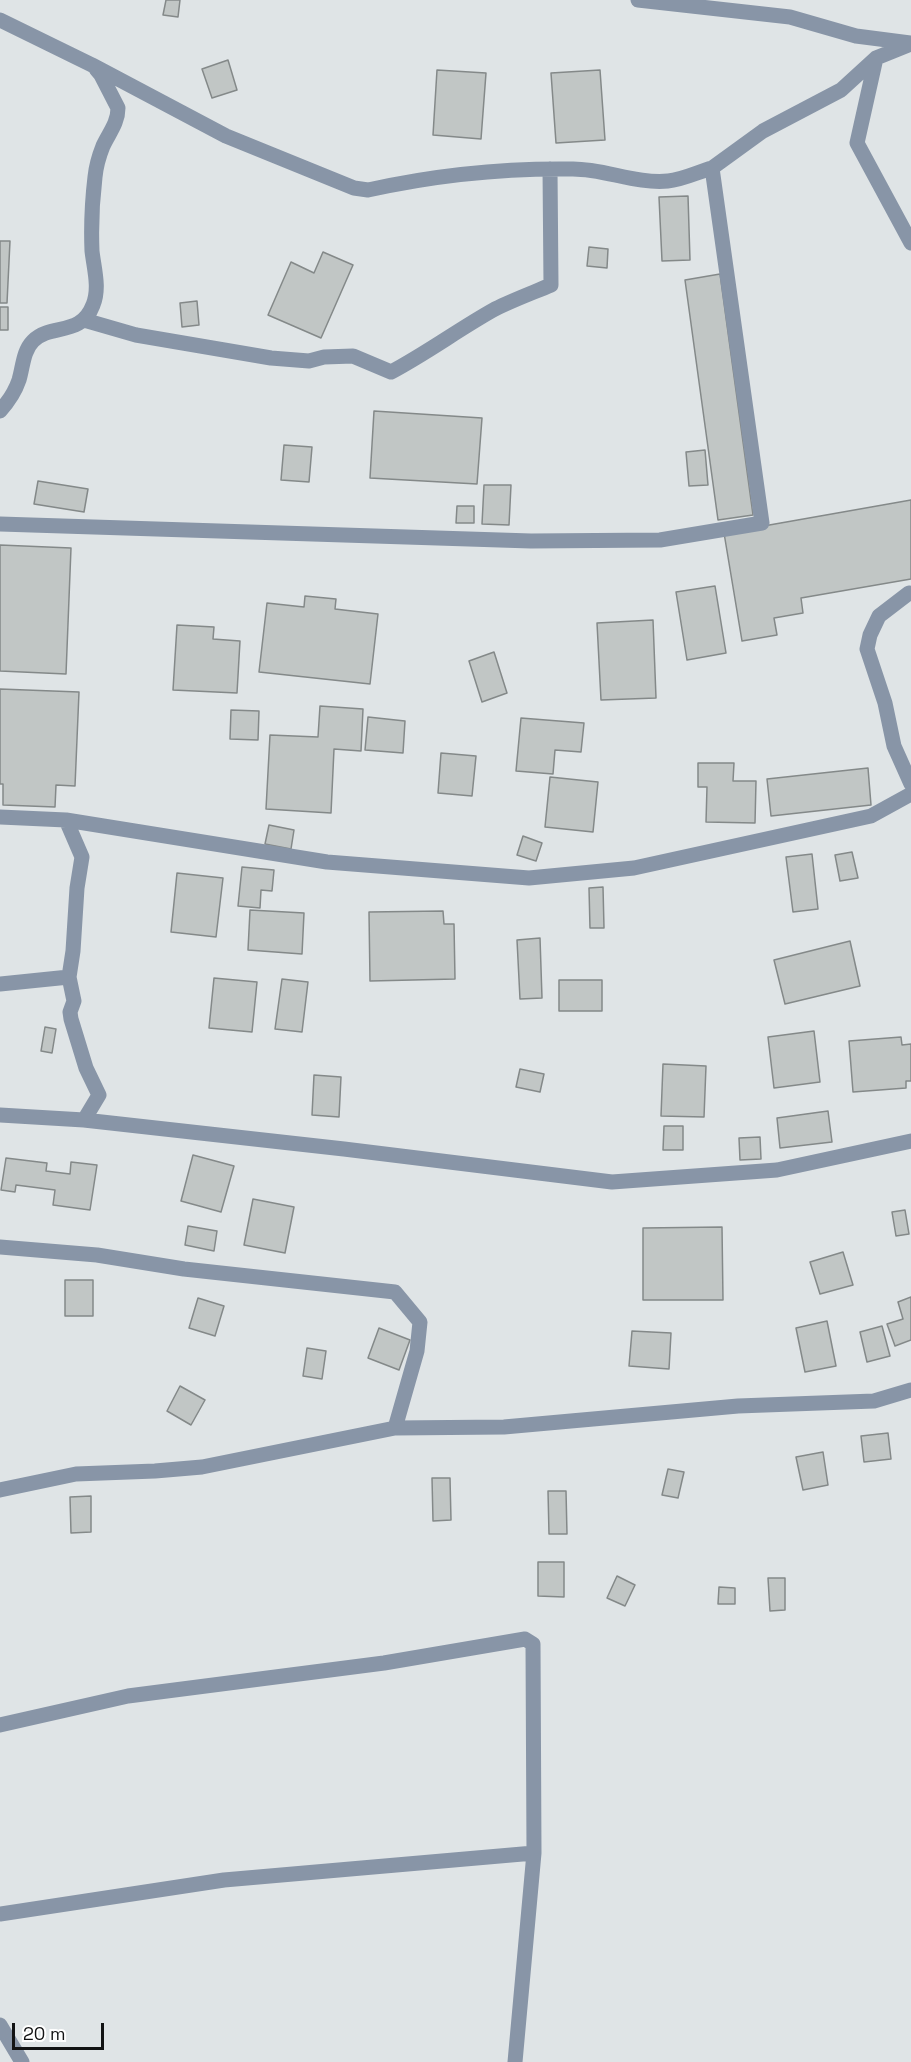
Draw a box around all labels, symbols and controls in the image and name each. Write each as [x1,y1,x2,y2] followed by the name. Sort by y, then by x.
[15,2011,106,2049] scale bar
[23,2022,66,2045] text: 20 m

